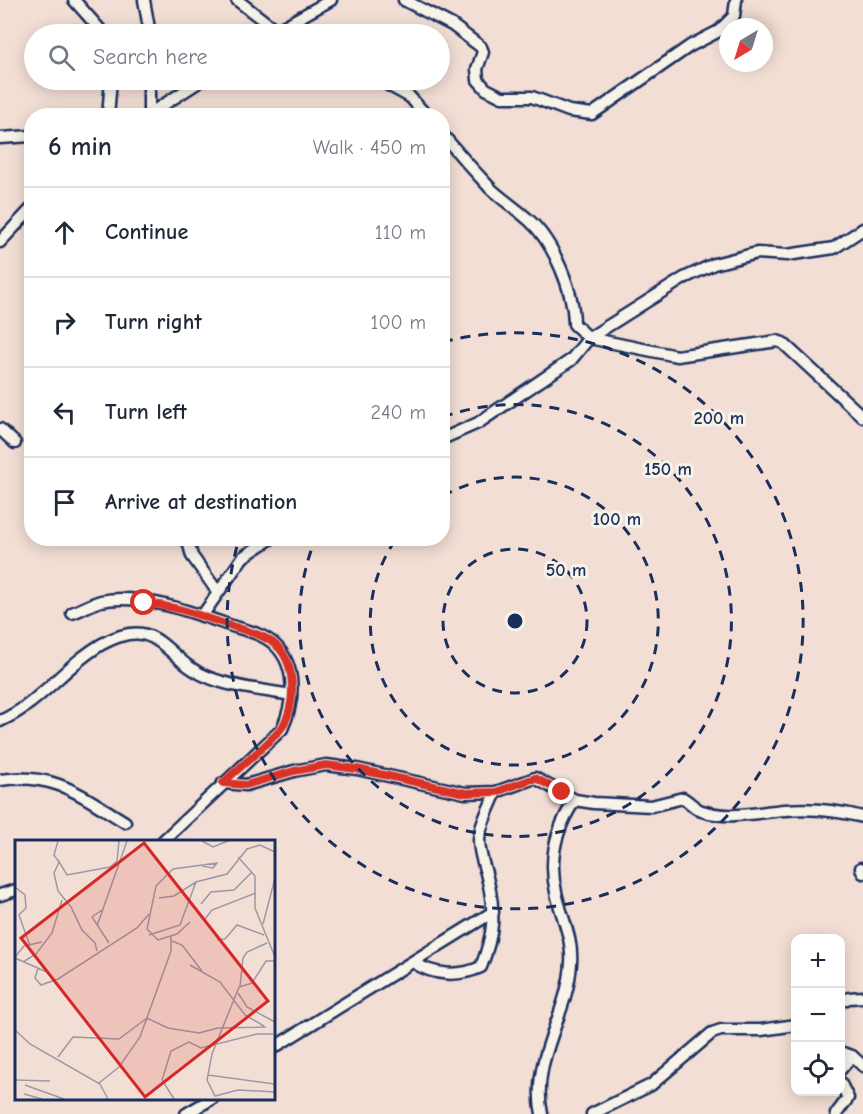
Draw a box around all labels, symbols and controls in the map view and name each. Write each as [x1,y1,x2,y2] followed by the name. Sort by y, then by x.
[719,18,773,72] north arrow
[24,24,450,90] search box
[45,41,78,74] icon: search
[93,44,208,70] text: Search here
[48,132,112,162] text: 6 min
[313,136,426,159] text: Walk · 450 m
[48,216,81,249] icon: ahead
[105,219,188,245] text: Continue
[375,221,426,244] text: 110 m
[48,306,81,339] icon: right
[105,309,202,335] text: Turn right
[371,311,426,334] text: 100 m
[48,396,81,429] icon: left
[105,399,187,425] text: Turn left
[371,401,426,424] text: 240 m
[694,408,744,429] text: 200 m
[644,459,692,480] text: 150 m
[48,486,81,519] icon: arrive
[105,489,297,515] text: Arrive at destination
[593,509,641,530] text: 100 m
[546,560,586,581] text: 50 m
[130,589,156,615] route start
[505,611,525,631] centre of rings
[548,778,574,804] route end
[15,840,274,1099] inset map
[791,934,845,1096] map controls
[791,934,845,988] button: +
[791,988,845,1042] button: −
[791,1042,845,1096] button: locate

